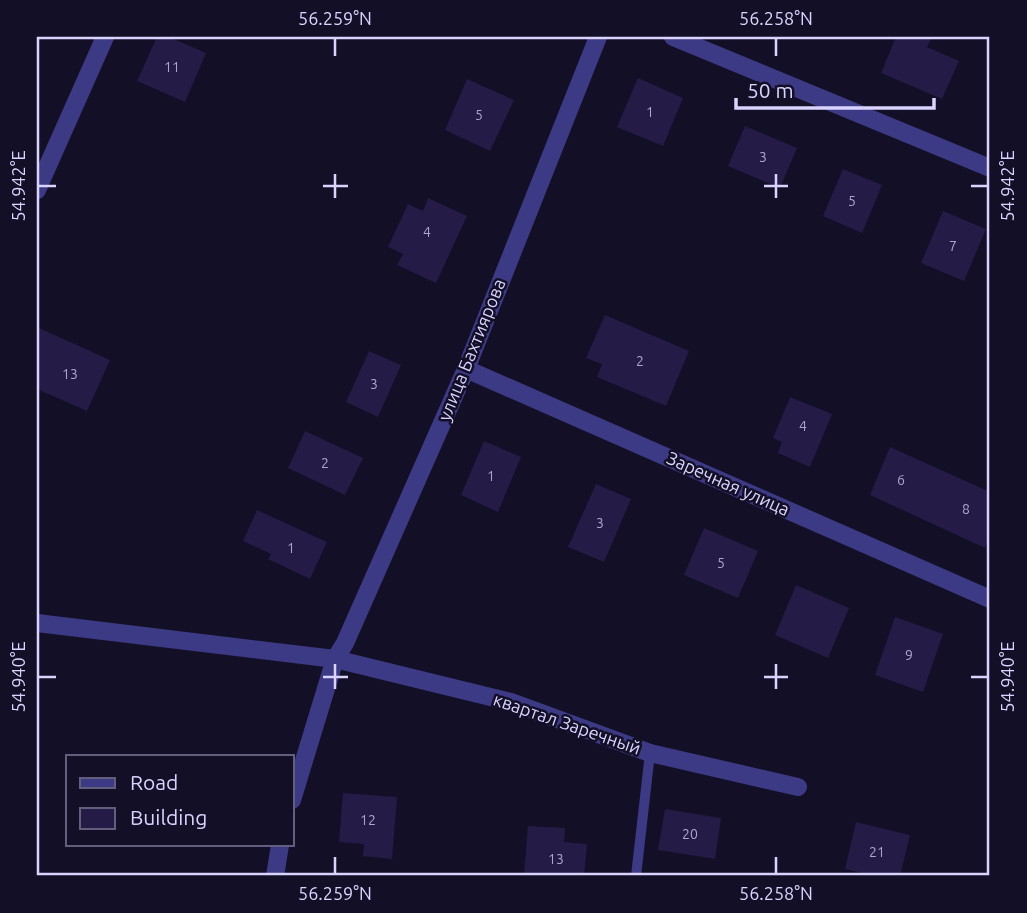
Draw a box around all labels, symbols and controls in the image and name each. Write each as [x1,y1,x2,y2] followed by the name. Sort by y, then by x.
[298,8,372,28] text: 56.259°N
[739,8,813,28] text: 56.258°N
[164,59,180,75] house number: 11
[736,66,934,110] scale bar
[747,78,794,102] text: 50 m
[646,104,654,120] house number: 1
[475,107,483,123] house number: 5
[759,149,767,165] house number: 3
[8,150,28,222] text: 54.942°E
[997,150,1017,222] text: 54.942°E
[848,193,856,209] house number: 5
[423,224,431,240] house number: 4
[949,238,957,254] house number: 7
[433,276,509,424] street label: улица Бахтиярова
[636,353,644,369] house number: 2
[62,366,78,382] house number: 13
[370,376,378,392] house number: 3
[799,418,807,434] house number: 4
[664,447,793,519] street label: Заречная улица
[321,455,329,471] house number: 2
[487,468,495,484] house number: 1
[897,472,905,488] house number: 6
[962,501,970,517] house number: 8
[596,515,604,531] house number: 3
[287,540,295,556] house number: 1
[717,555,725,571] house number: 5
[8,641,28,713] text: 54.940°E
[997,641,1017,713] text: 54.940°E
[905,647,913,663] house number: 9
[491,688,644,758] street label: квартал Заречный
[66,755,294,846] legend
[130,770,178,794] text: Road
[130,805,207,829] text: Building
[360,812,376,828] house number: 12
[682,826,698,842] house number: 20
[869,844,885,860] house number: 21
[548,851,564,867] house number: 13
[298,883,372,903] text: 56.259°N
[739,883,813,903] text: 56.258°N

